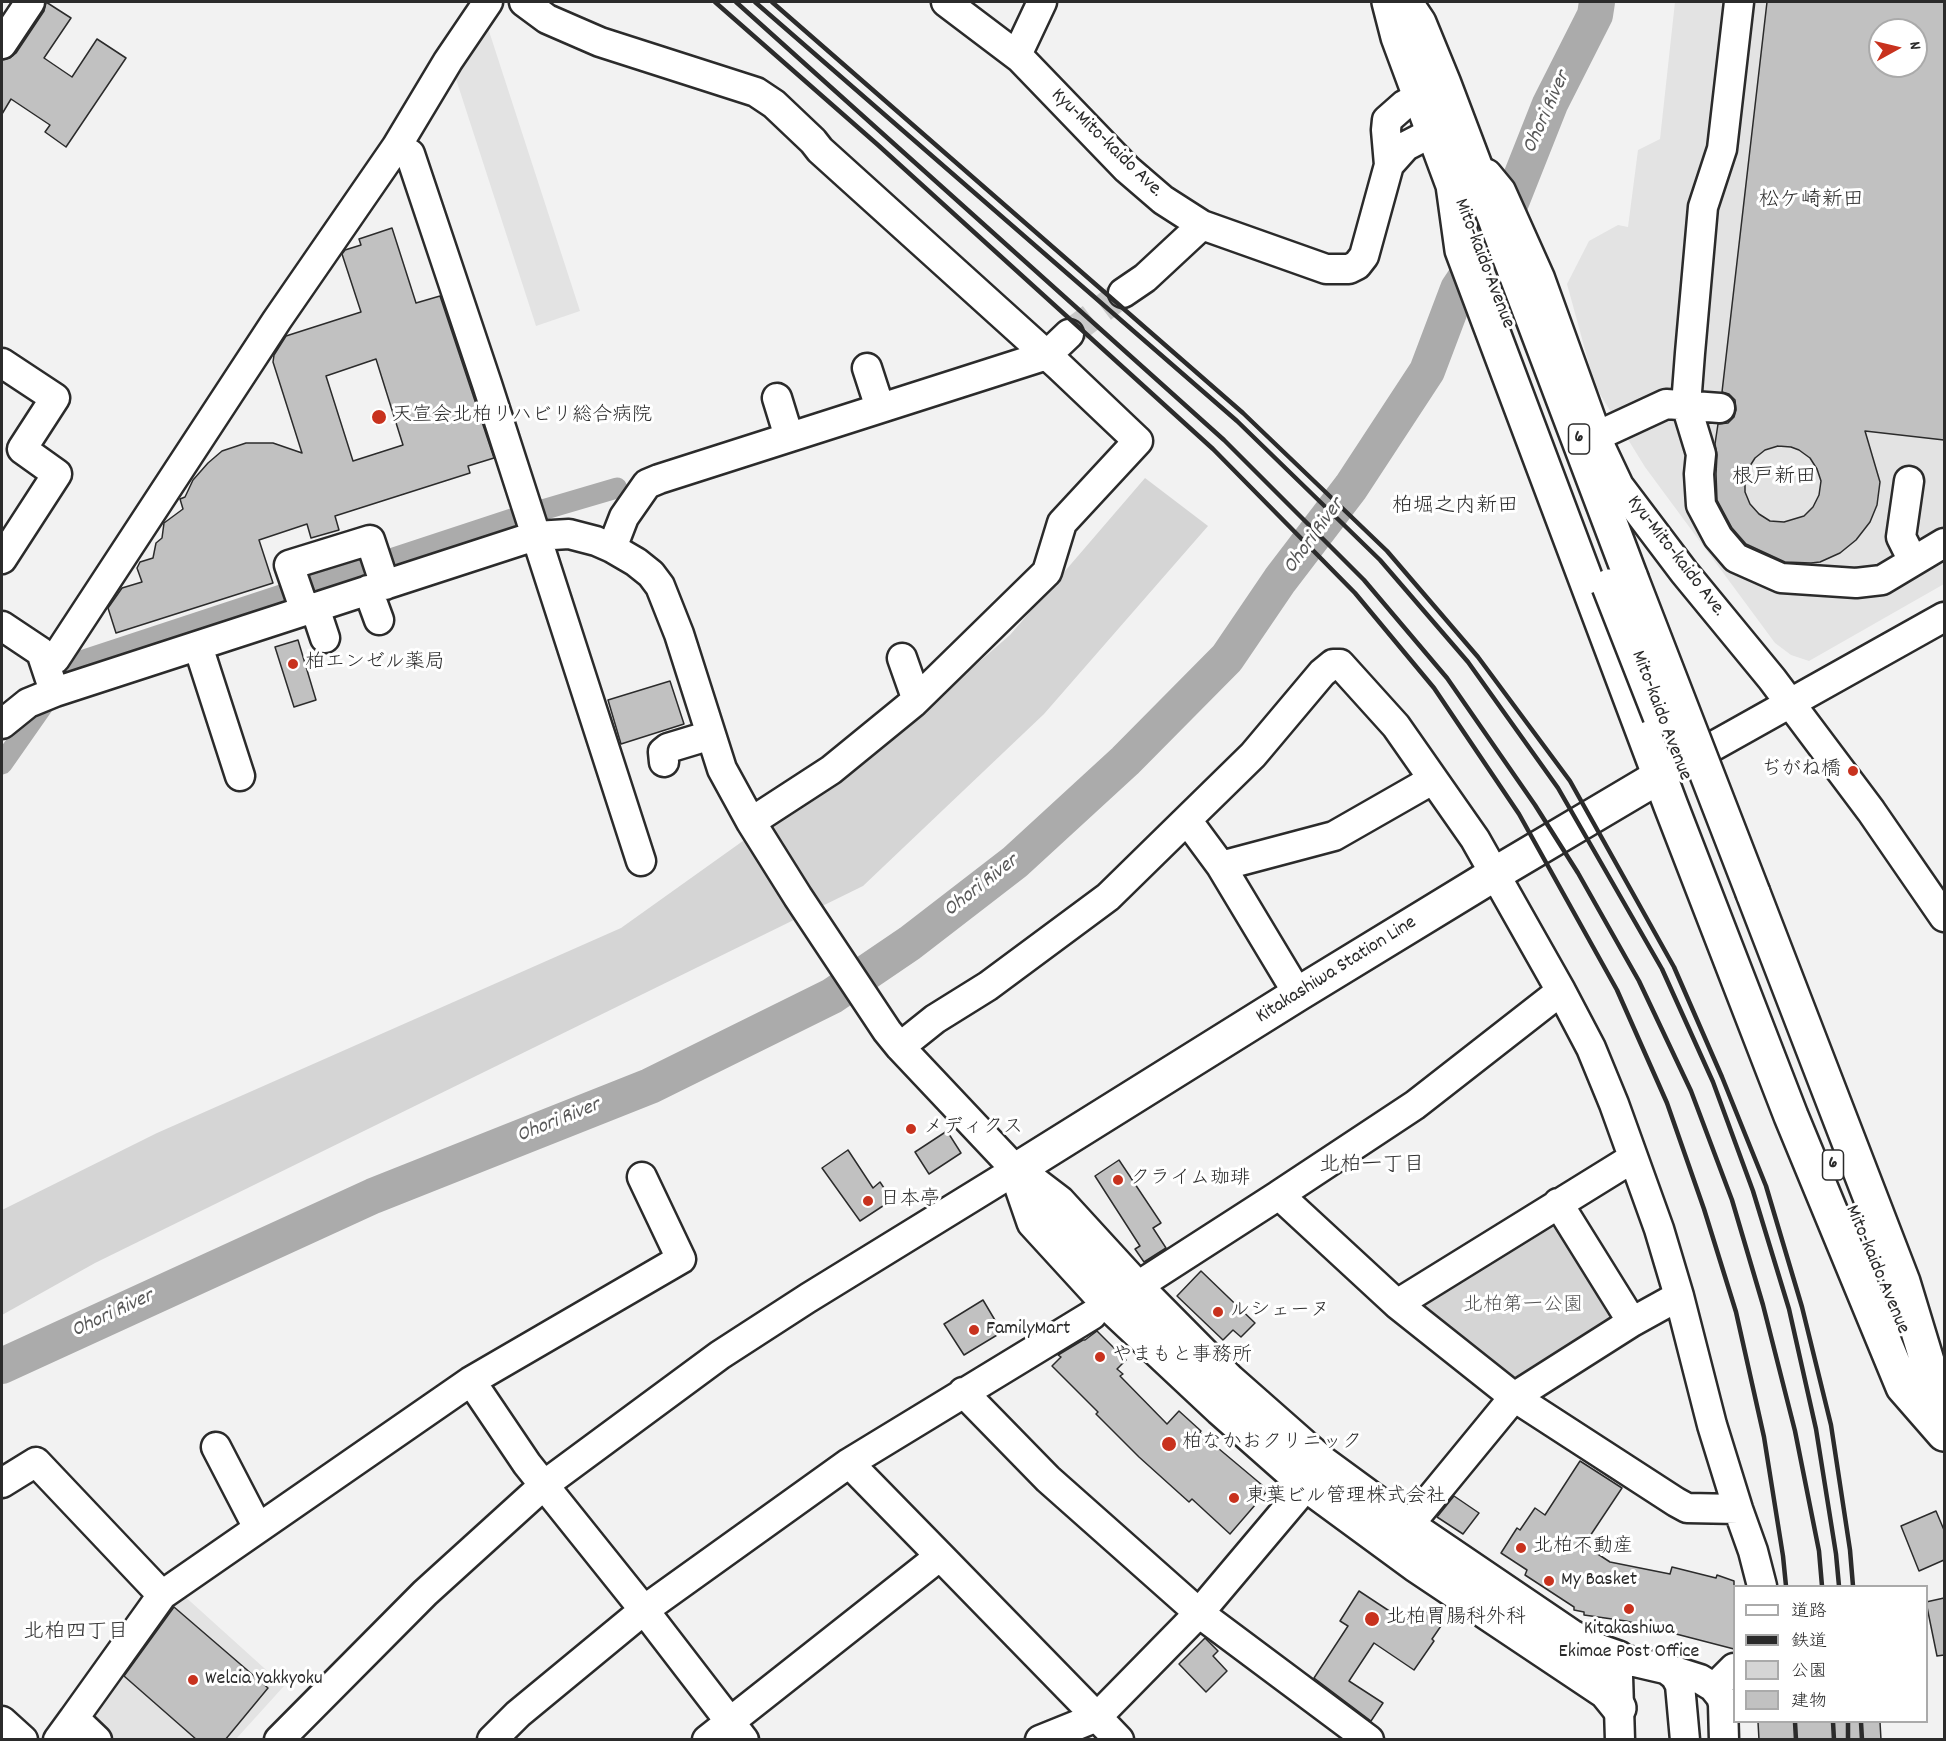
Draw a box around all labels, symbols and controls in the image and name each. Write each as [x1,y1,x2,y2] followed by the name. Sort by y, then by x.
[1868,18,1928,78] north arrow
[1902,40,1926,51] text: N
[1519,68,1577,158] water label: Ohori River
[1045,84,1167,204] street label: Kyu-Mito-kaido Ave.
[1759,189,1863,215] district label: 松ケ崎新田
[1447,196,1519,332] street label: Mito-kaido Avenue
[392,405,652,429] place label: 天宣会北柏リハビリ総合病院
[370,408,388,426] marker: 天宣会北柏リハビリ総合病院
[1568,424,1590,454] road number: 6
[1732,466,1816,492] district label: 根戸新田
[1620,492,1730,622] street label: Kyu-Mito-kaido Ave.
[1279,494,1351,580] water label: Ohori River
[1392,495,1518,521] district label: 柏堀之内新田
[1624,648,1696,784] street label: Mito-kaido Avenue
[305,652,445,676] place label: 柏エンゼル薬局
[286,657,300,671] marker: 柏エンゼル薬局
[1761,759,1841,783] place label: ぢがね橋
[1846,764,1860,778] marker: ぢがね橋
[940,850,1024,924] water label: Ohori River
[1252,912,1422,1030] street label: Kitakashiwa Station Line
[514,1094,604,1150] water label: Ohori River
[923,1117,1023,1141] place label: メディクス
[904,1122,918,1136] marker: メディクス
[1822,1150,1844,1180] road number: 6
[1320,1154,1424,1180] district label: 北柏一丁目
[1130,1168,1250,1192] place label: クライム珈琲
[1111,1173,1125,1187] marker: クライム珈琲
[880,1189,940,1213] place label: 日本亭
[861,1194,875,1208] marker: 日本亭
[1838,1202,1914,1338] street label: Mito-kaido Avenue
[68,1285,158,1345] water label: Ohori River
[1463,1295,1583,1319] park label: 北柏第一公園
[1230,1300,1330,1324] place label: ルシェーヌ
[1211,1305,1225,1319] marker: ルシェーヌ
[986,1318,1070,1342] place label: FamilyMart
[967,1323,981,1337] marker: FamilyMart
[1112,1345,1252,1369] place label: やまもと事務所
[1093,1350,1107,1364] marker: やまもと事務所
[1182,1432,1362,1456] place label: 柏なかおクリニック
[1160,1435,1178,1453] marker: 柏なかおクリニック
[1246,1486,1446,1510] place label: 東葉ビル管理株式会社
[1227,1491,1241,1505] marker: 東葉ビル管理株式会社
[1533,1536,1633,1560] place label: 北柏不動産
[1514,1541,1528,1555] marker: 北柏不動産
[1561,1569,1637,1593] place label: My Basket
[1542,1574,1556,1588] marker: My Basket
[1733,1585,1928,1723] legend
[1791,1600,1827,1625] text: 道路
[1622,1602,1636,1616] marker: Kitakashiwa Ekimae Post Office
[1386,1607,1526,1631] place label: 北柏胃腸科外科
[1363,1610,1381,1628] marker: 北柏胃腸科外科
[1559,1618,1699,1665] place label: Kitakashiwa Ekimae Post Office
[24,1621,128,1647] district label: 北柏四丁目
[1791,1630,1827,1655] text: 鉄道
[1791,1660,1827,1685] text: 公園
[205,1668,323,1692] place label: Welcia Yakkyoku
[186,1673,200,1687] marker: Welcia Yakkyoku
[1791,1690,1827,1715] text: 建物

